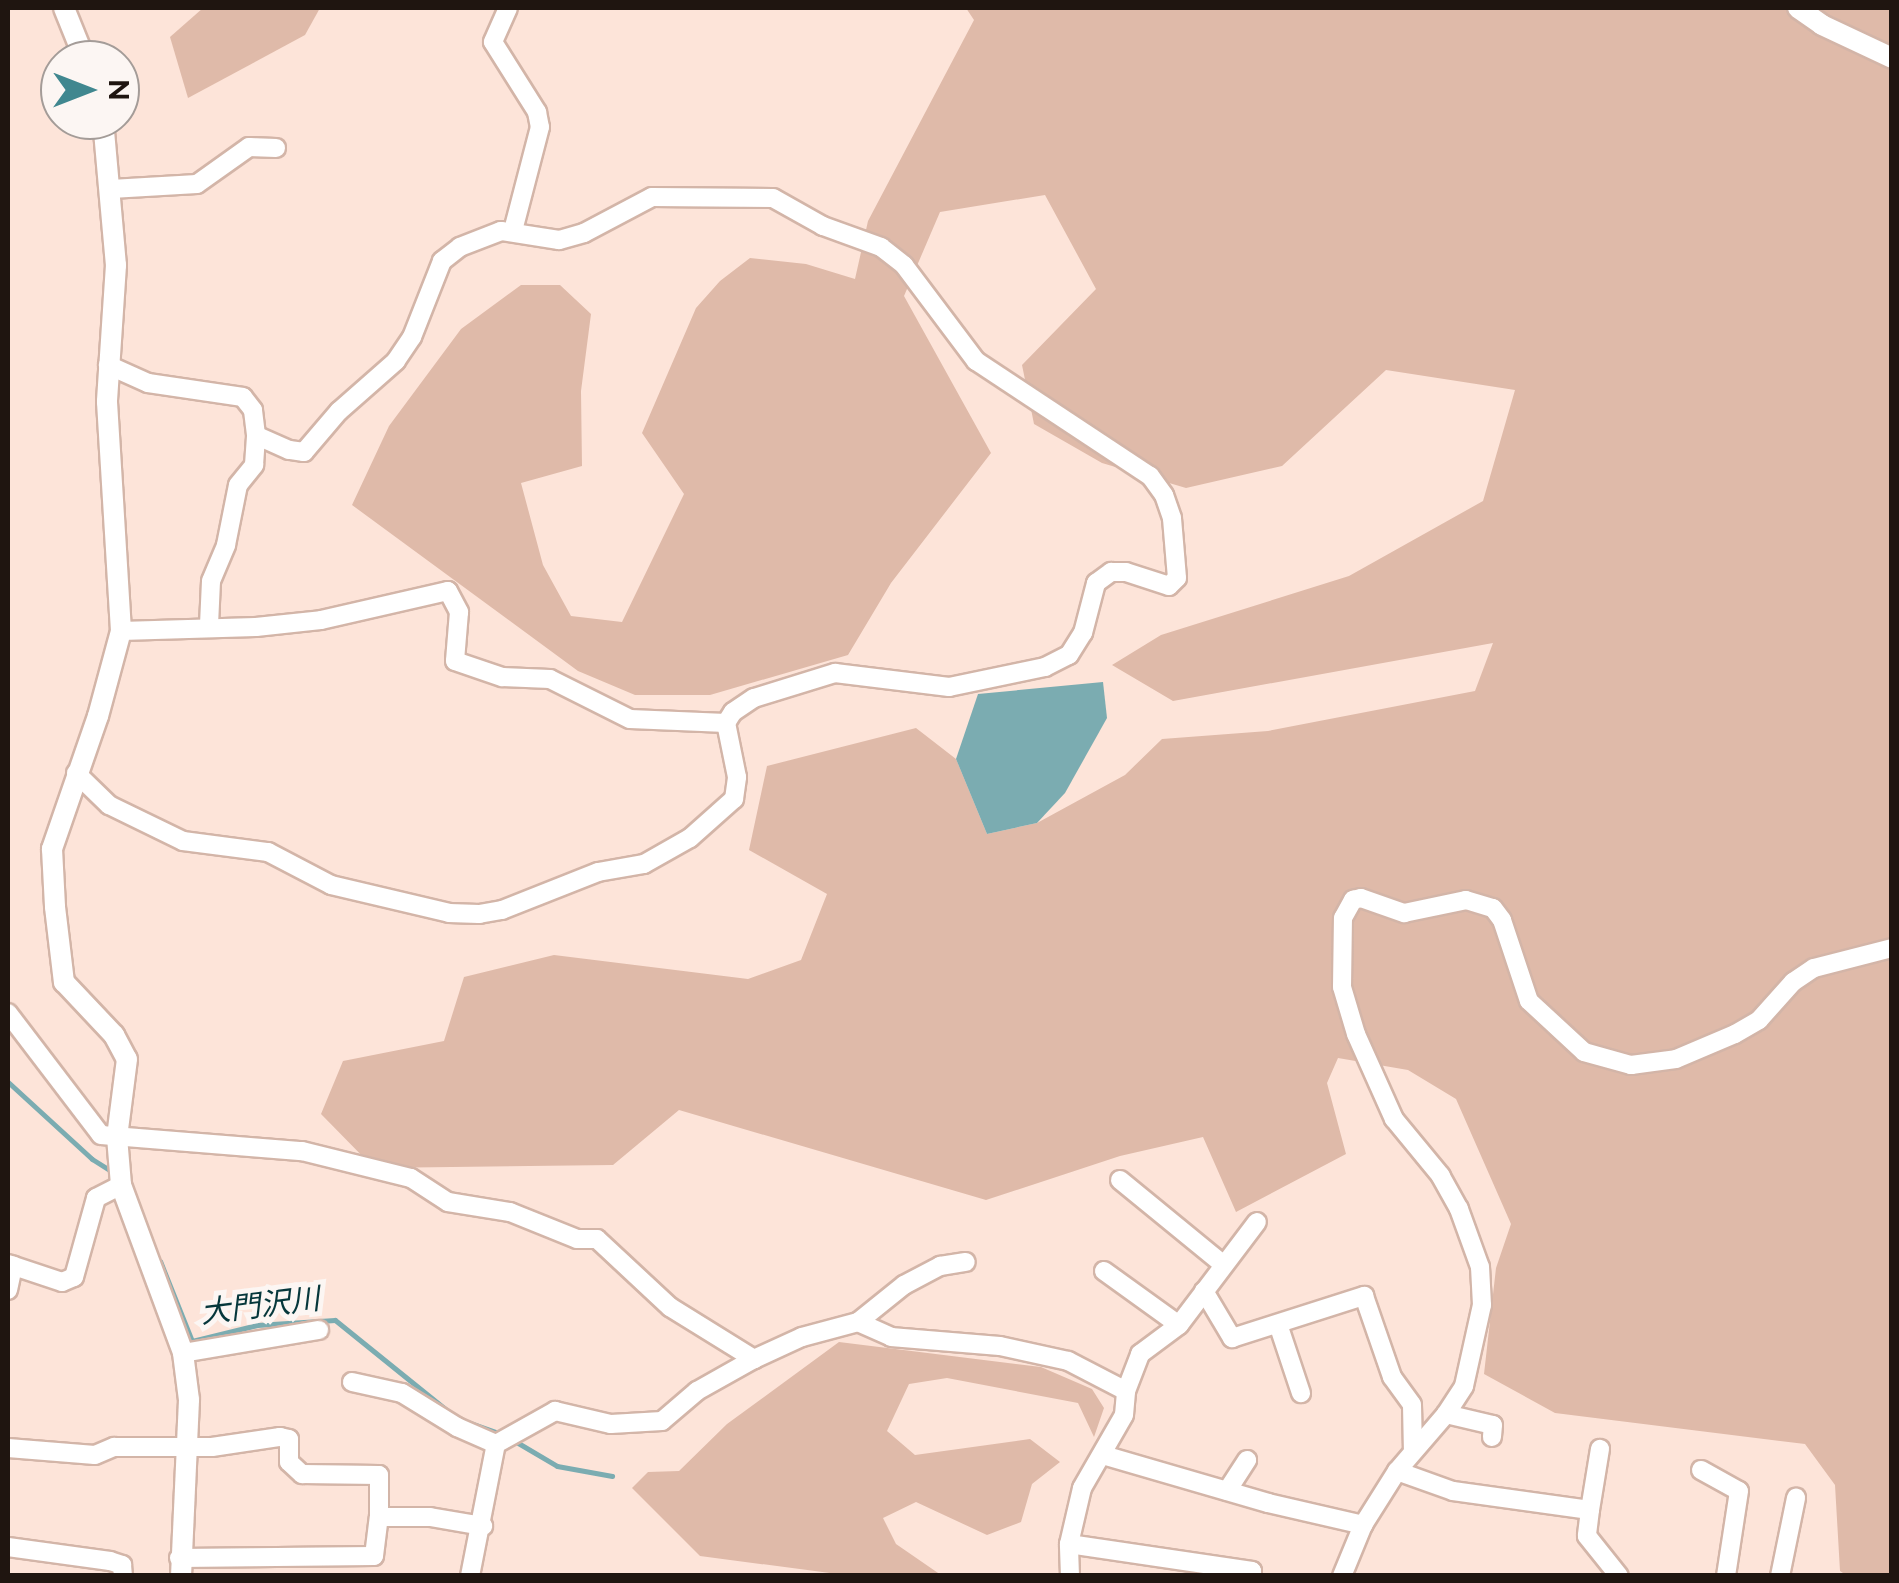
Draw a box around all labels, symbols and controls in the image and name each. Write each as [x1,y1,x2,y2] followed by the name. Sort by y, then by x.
[40,40,140,140] north arrow
[102,79,135,101] text: N
[198,1281,322,1331] water label: 大門沢川

